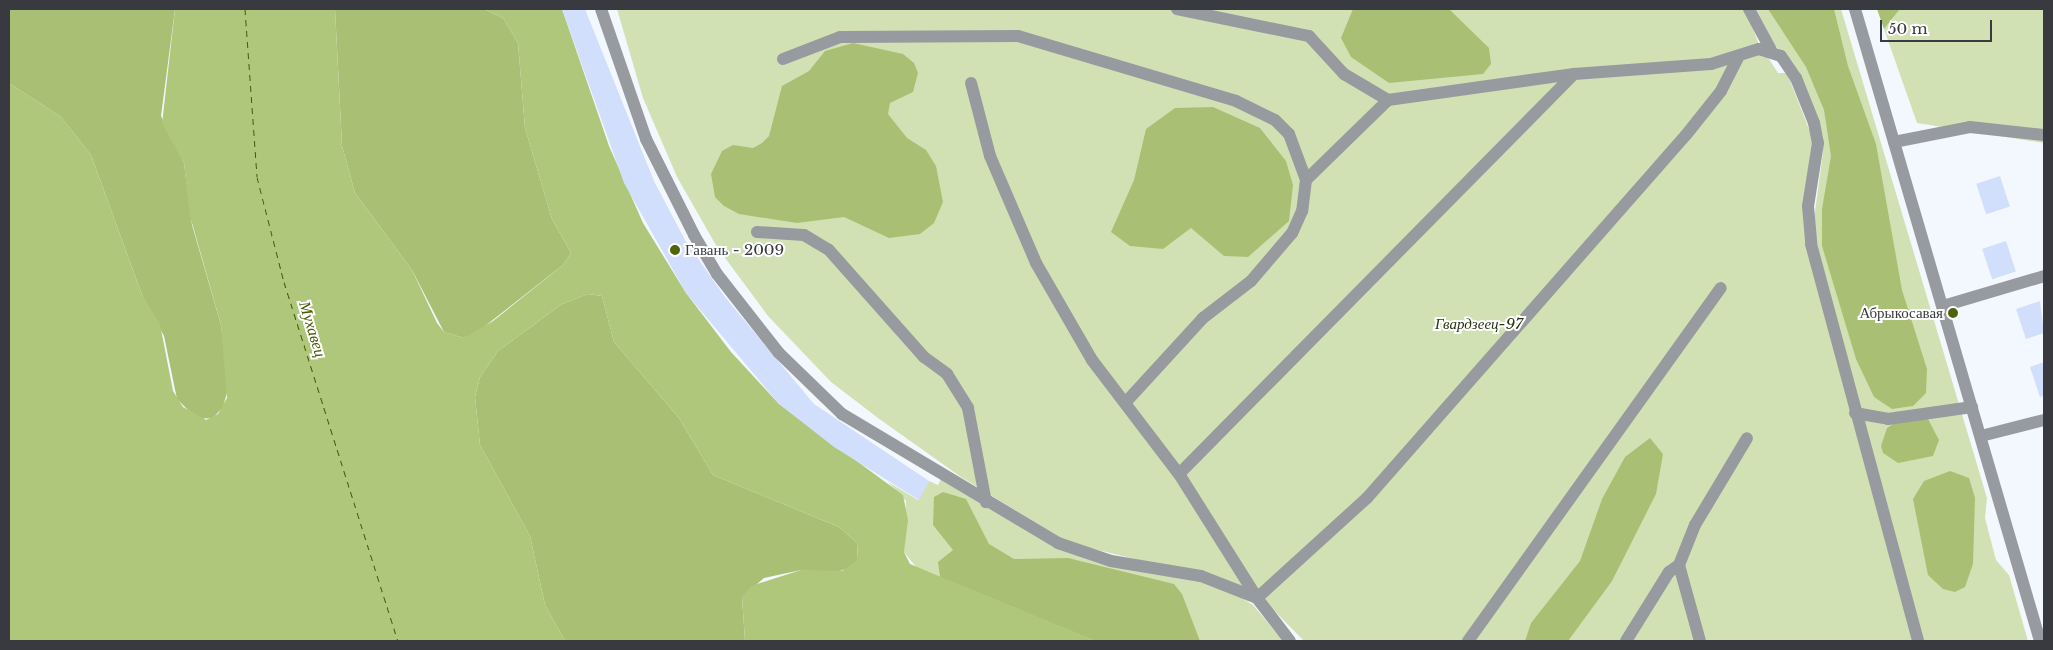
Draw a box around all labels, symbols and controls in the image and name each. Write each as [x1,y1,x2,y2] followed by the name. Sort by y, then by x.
[1883,10,1996,42] scale bar
[1888,19,1928,38] text: 50 m
[685,241,784,259] place label: Гавань - 2009
[669,244,681,256] marker: Гавань - 2009
[295,299,331,359] water label: Мухавец
[1859,304,1943,322] place label: Абрыкосавая
[1947,307,1959,319] marker: Абрыкосавая
[1435,315,1523,333] park label: Гвардзеец-97

